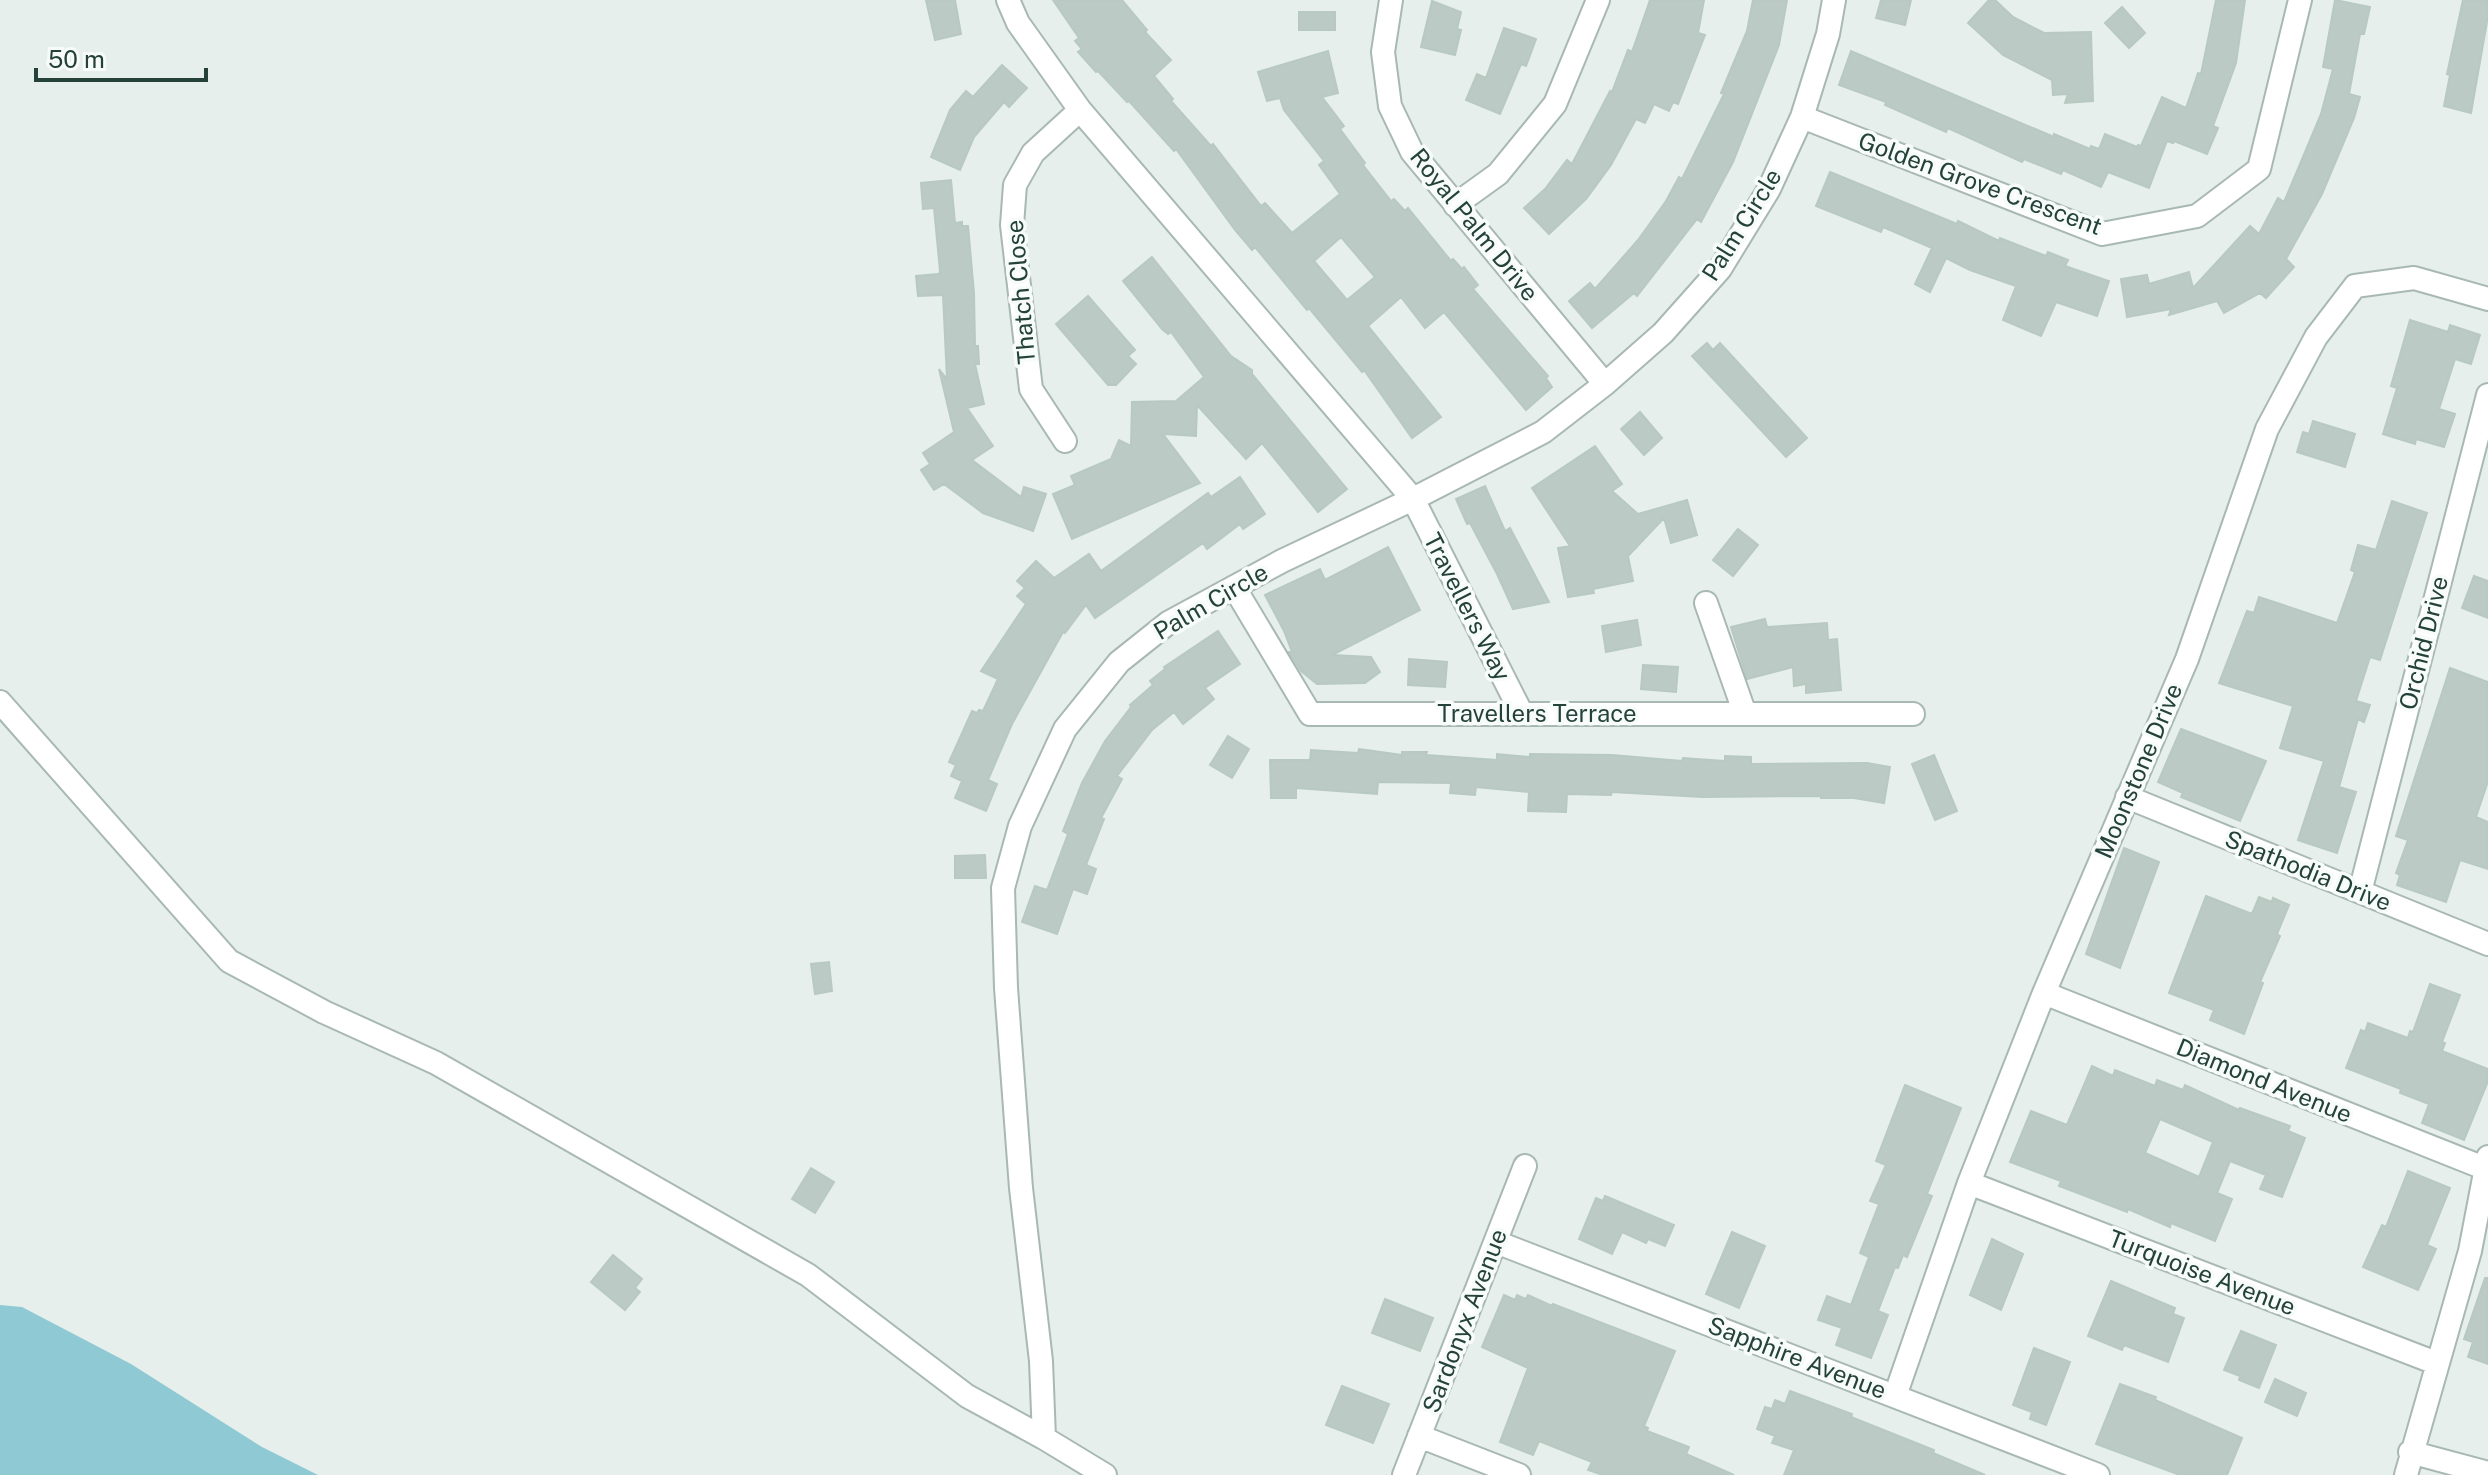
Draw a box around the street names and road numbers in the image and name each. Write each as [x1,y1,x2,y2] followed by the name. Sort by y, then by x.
[1855,126,2106,240] street label: Golden Grove Crescent
[1405,143,1545,306] street label: Royal Palm Drive
[1696,163,1787,286] street label: Palm Circle
[1000,219,1040,365] street label: Thatch Close
[1419,528,1517,685] street label: Travellers Way
[1148,557,1273,645] street label: Palm Circle
[2393,573,2453,713] street label: Orchid Drive
[2089,679,2187,862] street label: Moonstone Drive
[1437,699,1637,727] street label: Travellers Terrace
[2221,824,2396,916] street label: Spathodia Drive
[2173,1032,2356,1128] street label: Diamond Avenue
[2105,1224,2300,1321] street label: Turquoise Avenue
[1416,1225,1512,1416] street label: Sardonyx Avenue
[1704,1310,1890,1404] street label: Sapphire Avenue

